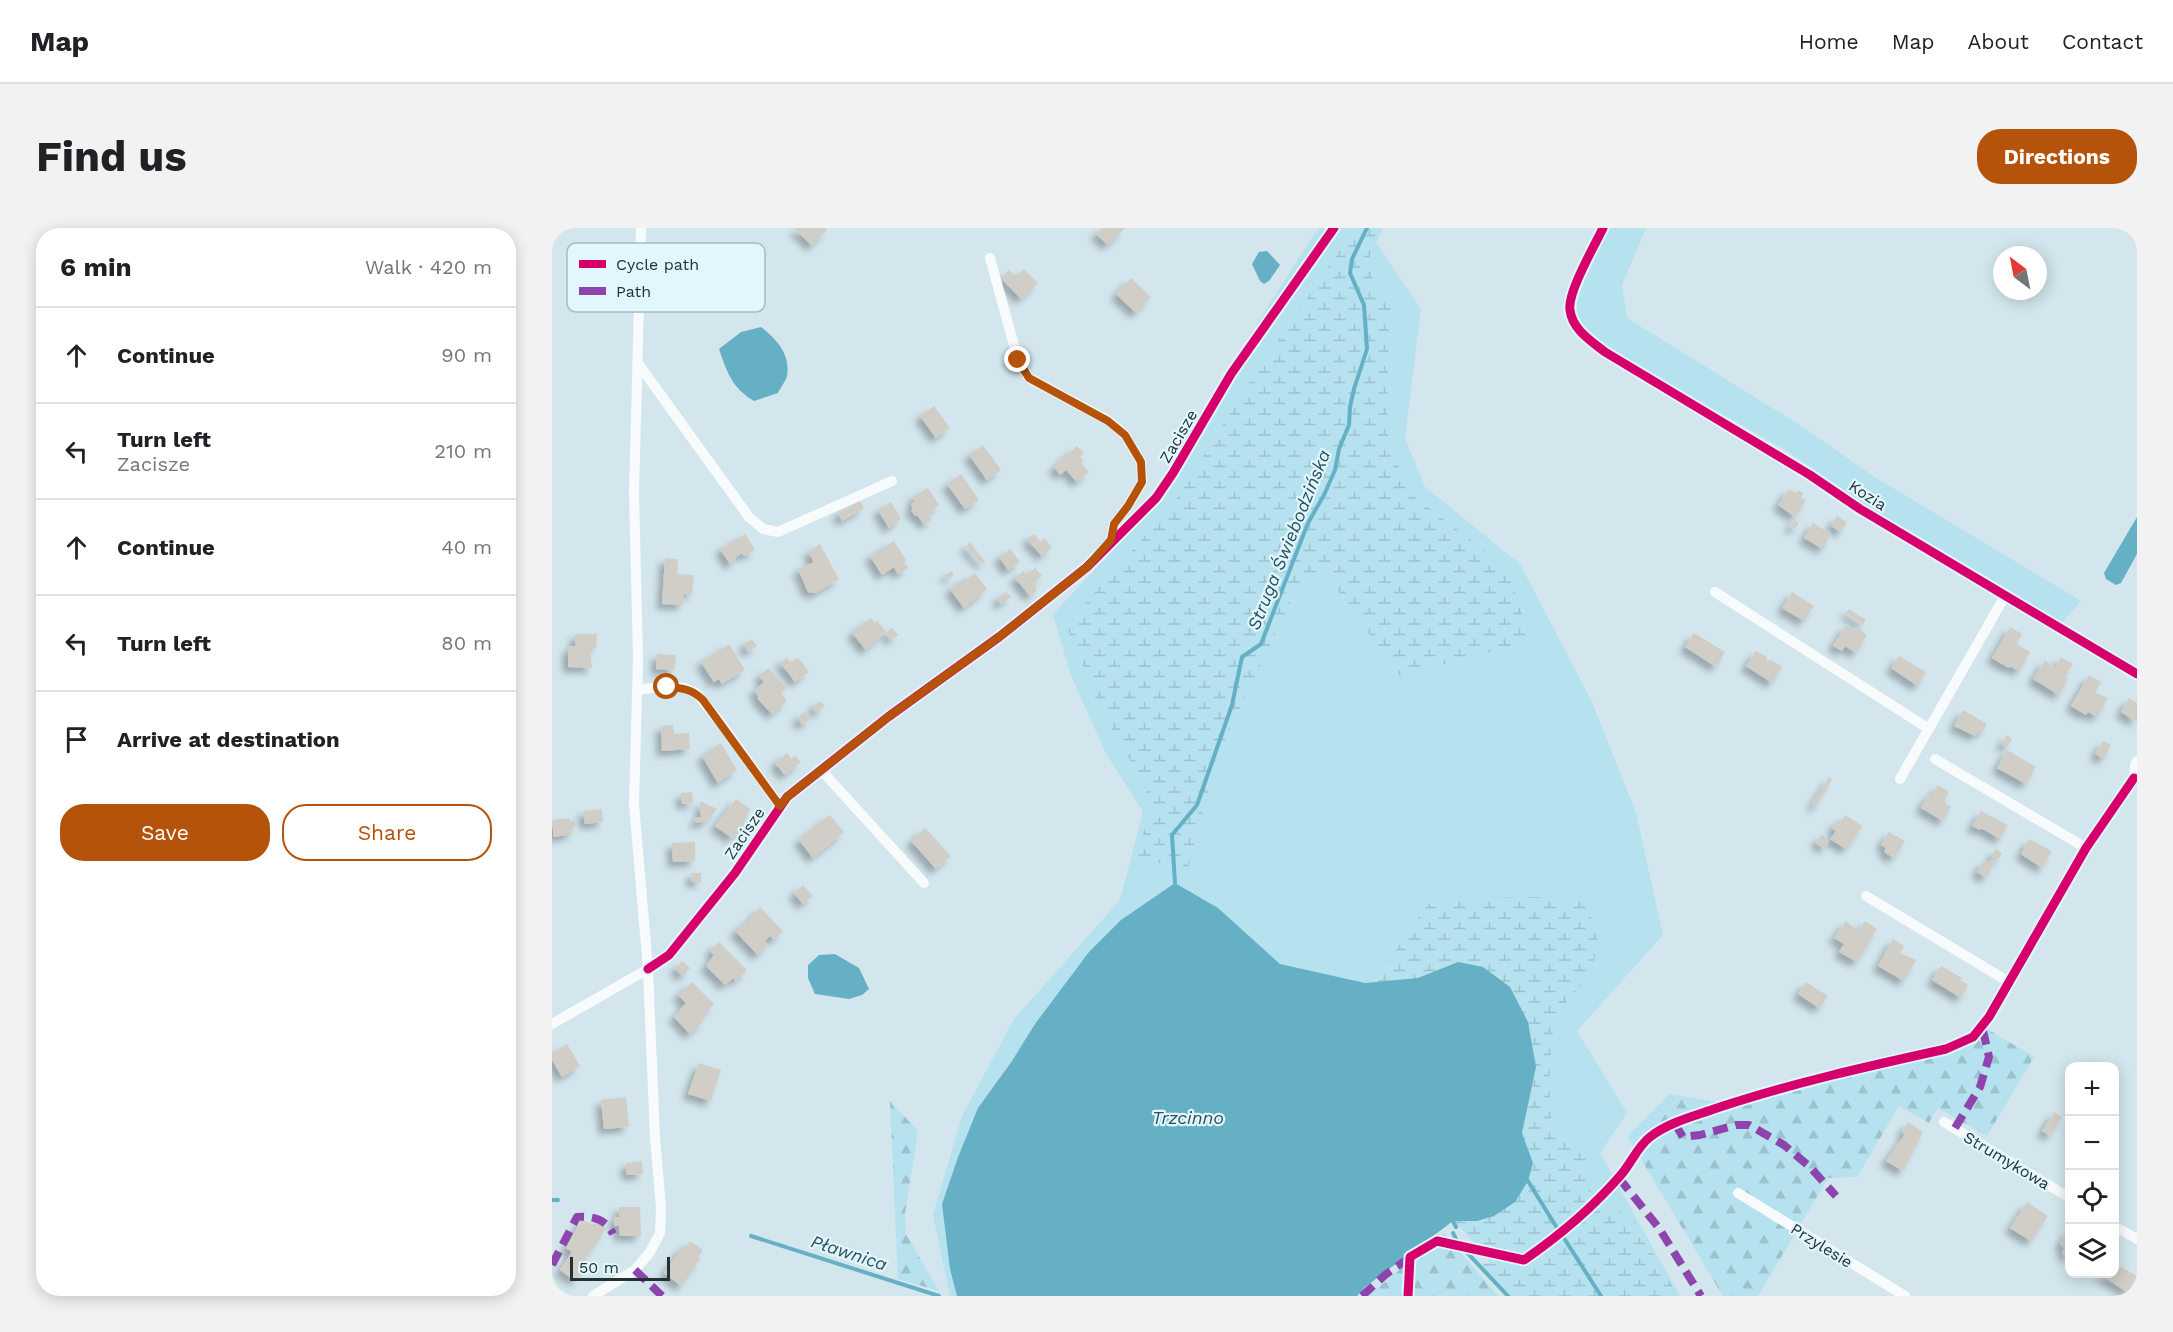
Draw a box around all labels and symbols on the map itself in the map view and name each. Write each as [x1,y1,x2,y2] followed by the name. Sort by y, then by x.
[567,243,765,312] legend
[1993,246,2047,300] north arrow
[616,255,699,274] text: Cycle path
[616,282,651,301] text: Path
[1004,346,1030,372] route end
[1156,406,1201,466] street label: Zacisze
[1243,447,1334,633] water label: Struga Świebodzińska
[1845,476,1890,515] street label: Kozia
[653,673,679,699] route start
[720,804,769,863] street label: Zacisze
[1152,1107,1224,1128] water label: Trzcinno
[1960,1127,2053,1194] street label: Strumykowa
[1787,1219,1856,1272] street label: Przylesie
[808,1230,890,1275] water label: Pławnica
[570,1254,670,1282] scale bar

